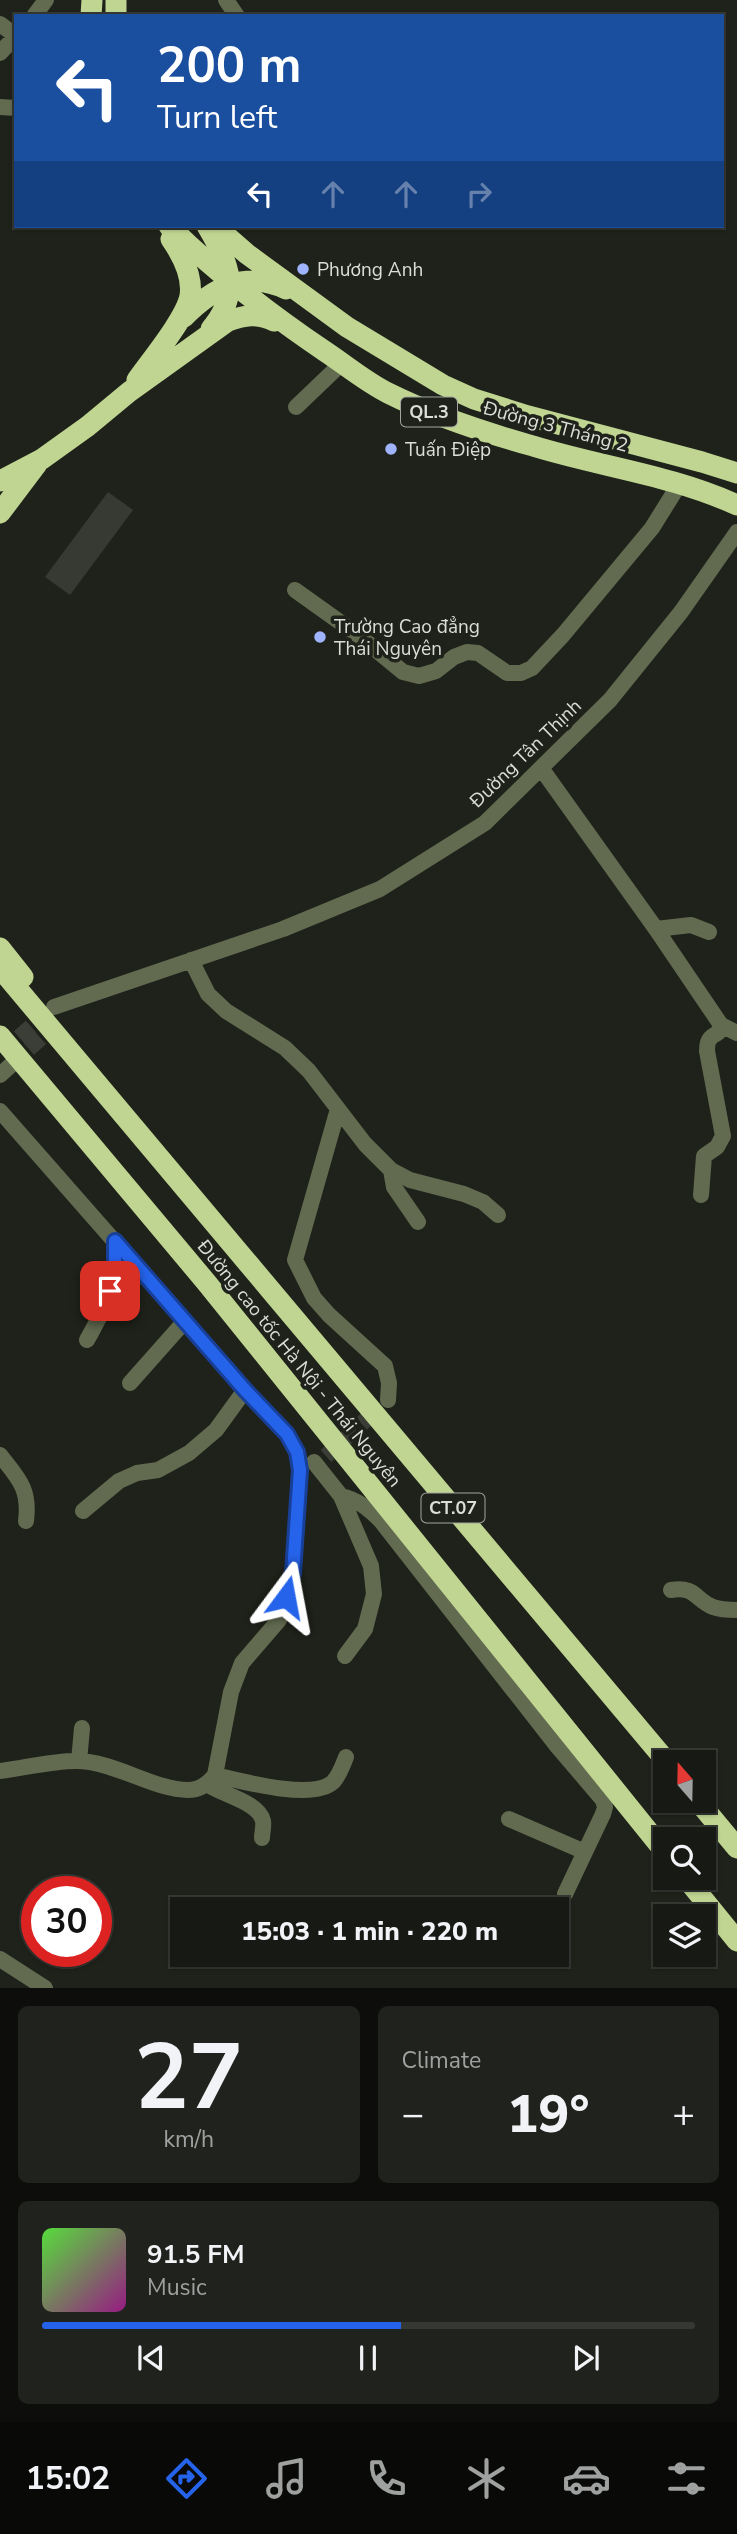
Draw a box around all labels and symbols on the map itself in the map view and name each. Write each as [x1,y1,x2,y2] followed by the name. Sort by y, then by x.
[317,257,423,283] place label: Phương Anh
[295,261,311,277] marker: Phương Anh
[479,395,631,459] street label: Đường 3 Tháng 2
[401,398,457,426] road number: QL.3
[405,437,491,463] place label: Tuấn Điệp
[383,441,399,457] marker: Tuấn Điệp
[334,614,480,662] place label: Trường Cao đẳng Thái Nguyên
[312,629,328,645] marker: Trường Cao đẳng Thái Nguyên
[463,694,587,815] street label: Đường Tân Thịnh
[191,1234,407,1493] street label: Đường cao tốc Hà Nội - Thái Nguyên
[80,1261,140,1321] pin
[421,1493,484,1522] road number: CT.07
[249,1560,323,1634] position arrow
[653,1750,716,1813] north arrow
[21,1876,112,1967] speed limit sign: 30

